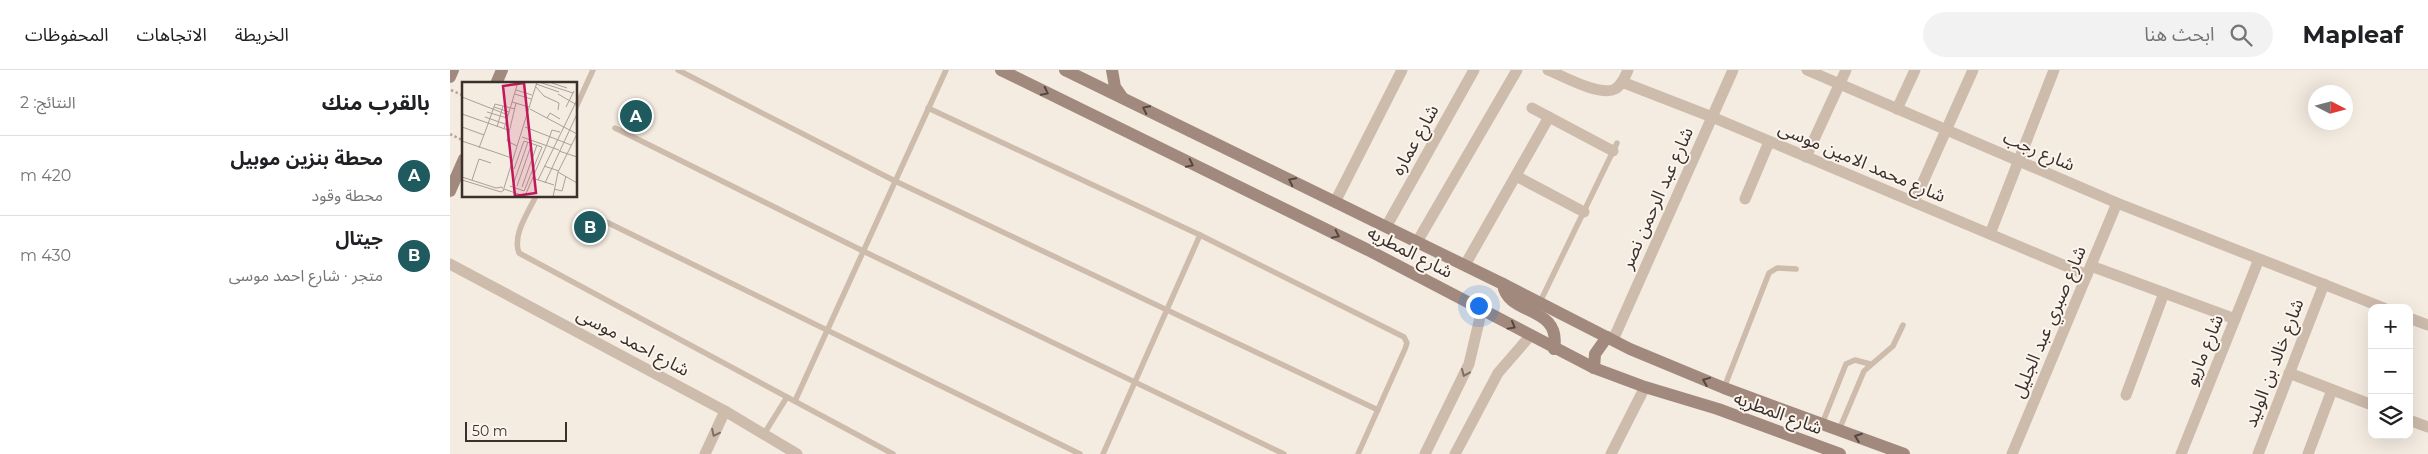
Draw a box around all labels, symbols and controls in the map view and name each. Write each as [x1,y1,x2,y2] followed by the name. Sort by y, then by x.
[1923,12,2273,57] search box
[2303,20,2403,49] text: Mapleaf
[2227,21,2255,49] icon: search
[2144,23,2215,46] text: ابحث هنا
[25,24,109,46] text: المحفوظات
[137,24,207,46] text: الاتجاهات
[235,24,289,46] text: الخريطة
[462,82,578,198] inset map
[2308,85,2353,130] north arrow
[1039,86,1048,96] one-way arrow
[322,90,430,115] text: بالقرب منك
[20,93,75,112] text: النتائج: 2
[620,97,652,135] pin: A
[1387,101,1446,181] street label: شارع عماره
[1142,105,1151,115] one-way arrow
[1774,117,1949,210] street label: شارع محمد الامين موسى
[1616,124,1701,274] street label: شارع عبد الرحمن نصر
[1999,126,2078,179] street label: شارع رجب
[230,147,383,170] text: محطة بنزين موبيل
[1185,157,1194,168] one-way arrow
[20,166,71,185] text: 420 m
[408,166,420,185] text: A
[1288,177,1297,187] one-way arrow
[312,186,383,205] text: محطة وقود
[574,208,606,246] pin: B
[1362,221,1456,286] street label: شارع المطريه
[335,227,383,250] text: جيتال
[1331,229,1340,239] one-way arrow
[2007,243,2094,402] street label: شارع صبري عبد الجليل
[20,246,71,265] text: 430 m
[408,246,420,265] text: B
[229,266,383,285] text: متجر · شارع احمد موسى
[1466,293,1492,319] your location
[2239,296,2311,431] street label: شارع خالد بن الوليد
[571,303,693,384] street label: شارع احمد موسى
[2368,304,2413,439] map controls
[2368,304,2413,349] button: +
[2180,311,2231,390] street label: شارع ماريو
[1506,319,1515,329] one-way arrow
[2368,349,2413,394] button: −
[1461,368,1472,377] one-way arrow
[1702,376,1711,387] one-way arrow
[1730,387,1825,442] street label: شارع المطريه
[2368,394,2413,439] button: layers
[465,419,568,442] scale bar
[472,422,508,440] text: 50 m
[711,427,721,436] one-way arrow
[1854,433,1863,443] one-way arrow

